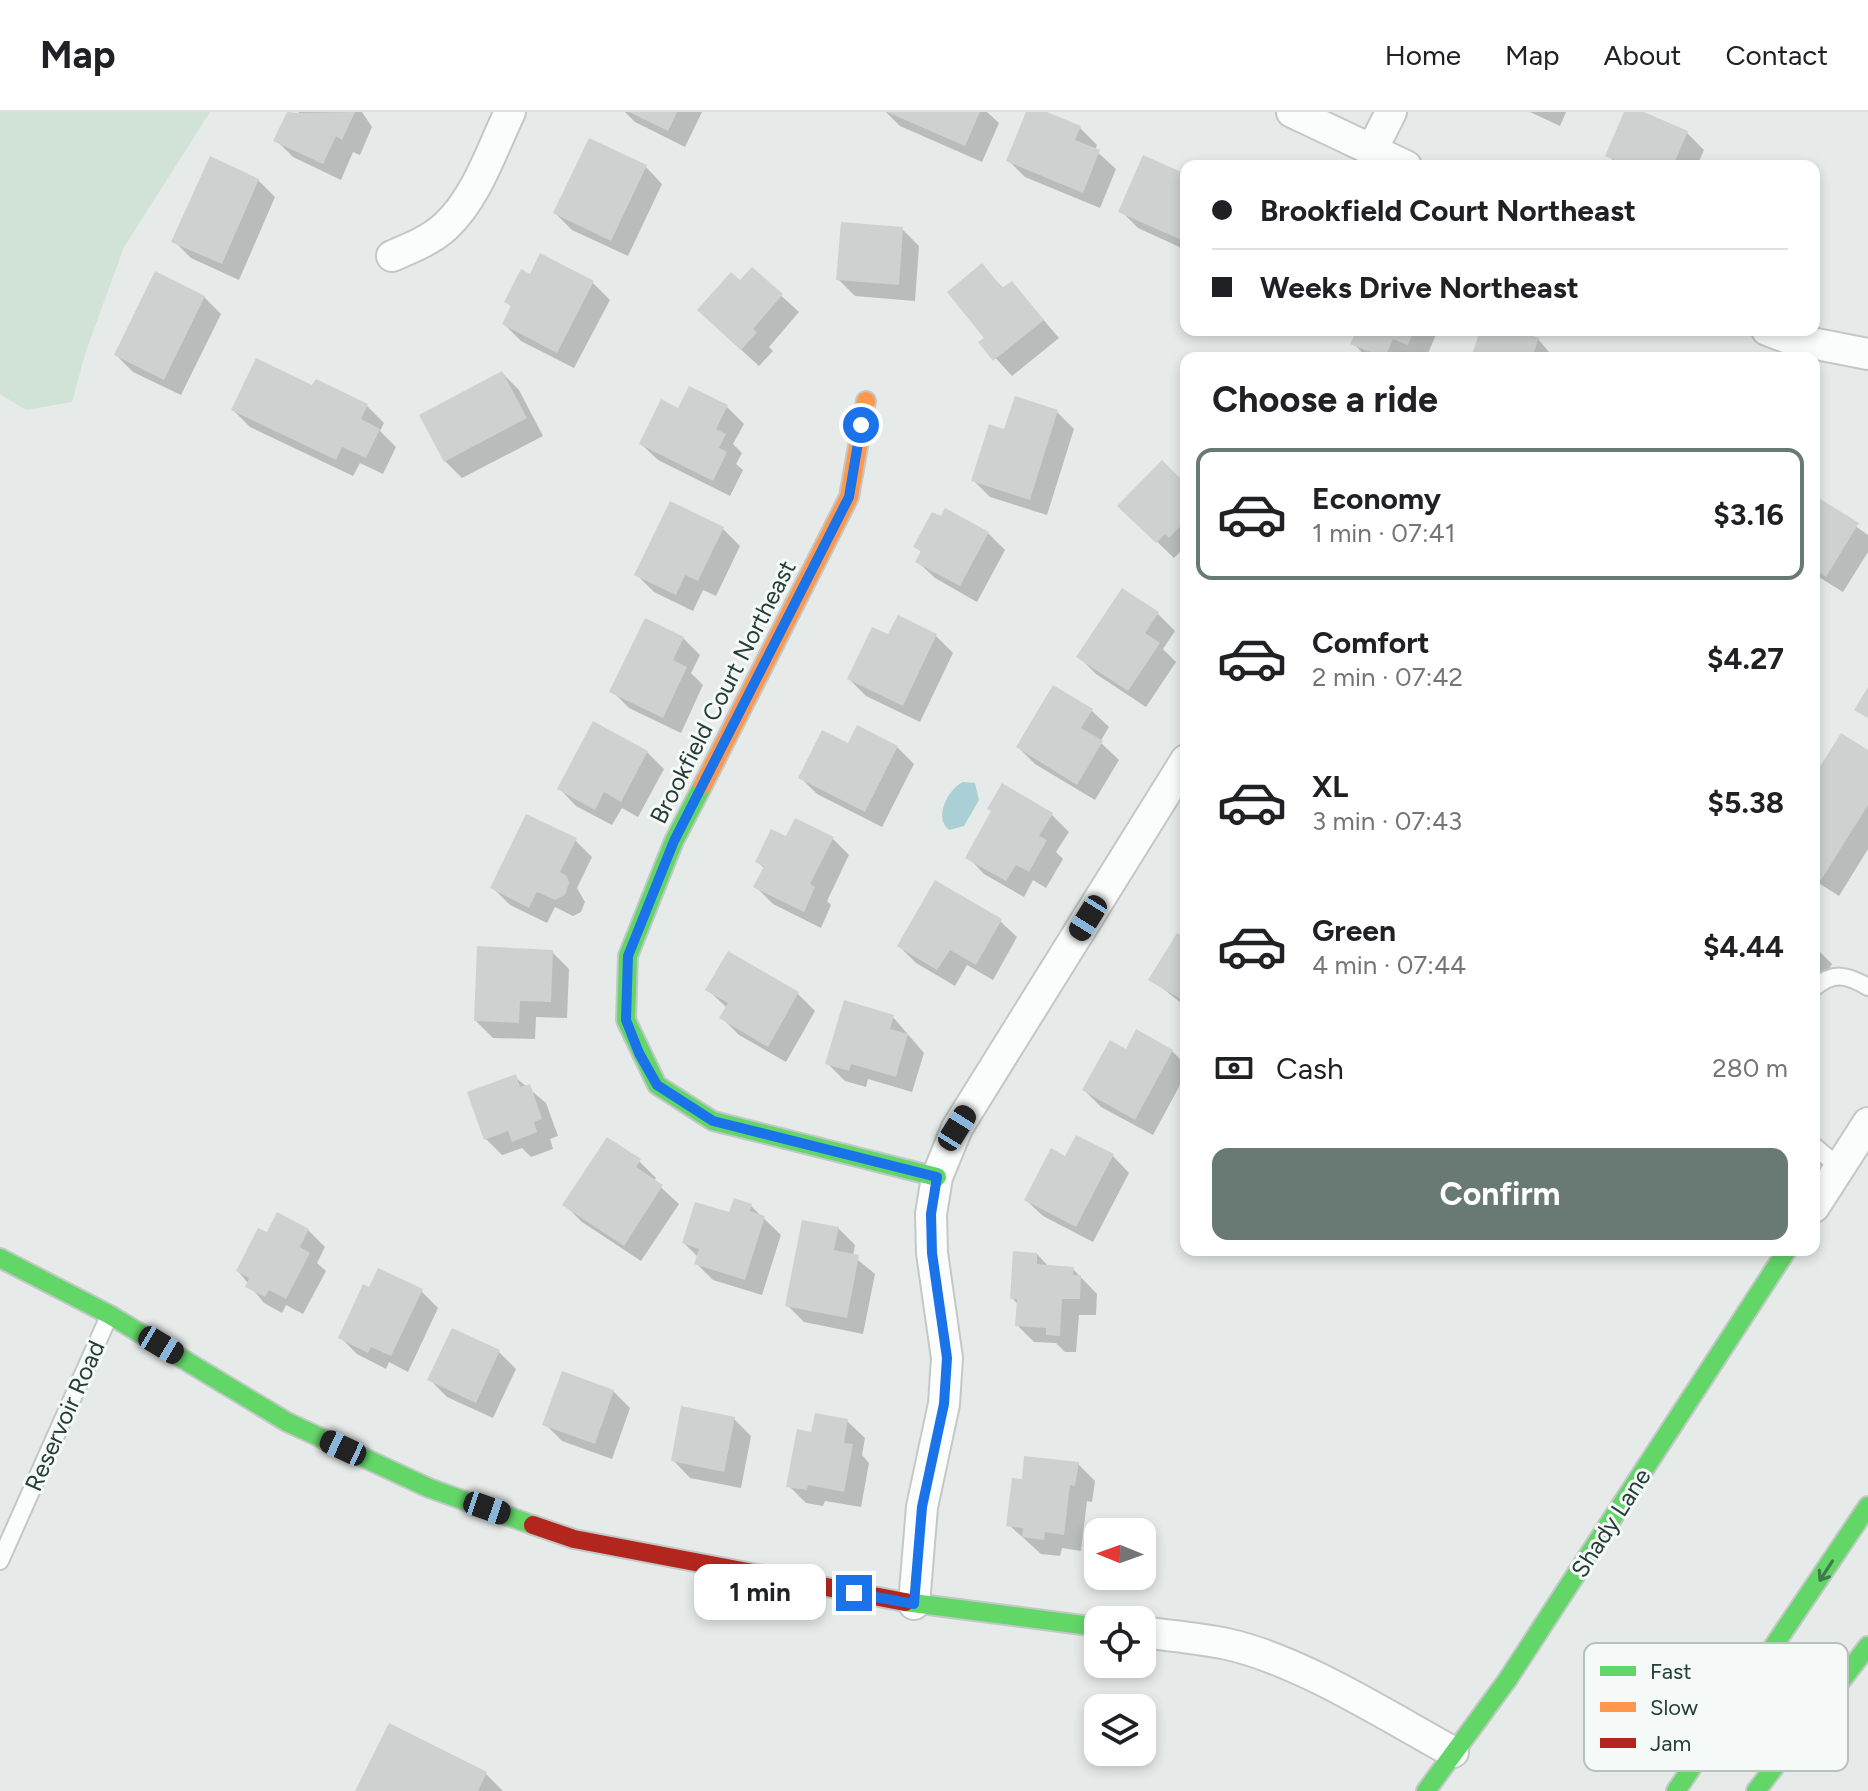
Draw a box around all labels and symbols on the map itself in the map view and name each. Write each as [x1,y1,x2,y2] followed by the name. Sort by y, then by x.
[843,407,879,443] route start
[643,555,802,828] street label: Brookfield Court Northeast
[1065,891,1111,945] car
[934,1101,980,1155] car
[134,1322,188,1368] car
[18,1336,111,1495] street label: Reservoir Road
[316,1427,370,1469] car
[1565,1463,1657,1583] street label: Shady Lane
[460,1489,514,1527] car
[1084,1518,1156,1590] north arrow
[1817,1560,1834,1582] one-way arrow
[694,1565,826,1621] callout: 1 min
[836,1575,872,1611] route end
[1584,1643,1848,1771] legend
[1650,1658,1692,1685] text: Fast
[1650,1694,1699,1721] text: Slow
[1650,1730,1691,1757] text: Jam

